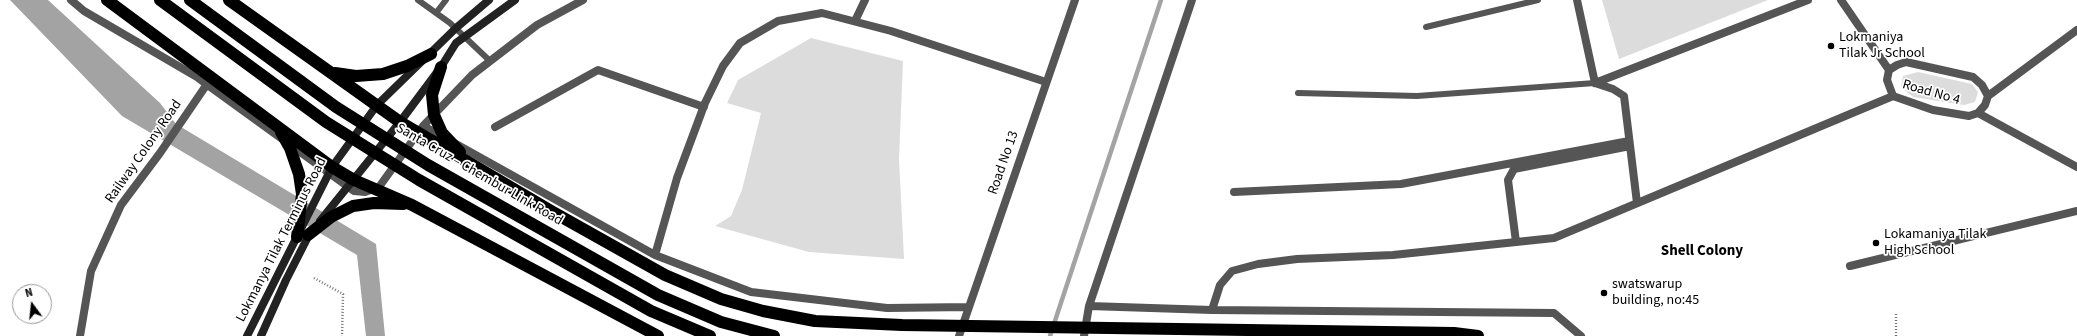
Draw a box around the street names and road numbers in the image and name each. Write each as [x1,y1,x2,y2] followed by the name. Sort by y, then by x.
[1900,77,1962,109] street label: Road No 4
[102,97,186,207] street label: Railway Colony Road
[392,120,566,230] street label: Santa Cruz – Chembur Link Road
[985,129,1023,197] street label: Road No 13
[233,155,331,325] street label: Lokmanya Tilak Terminus Road

